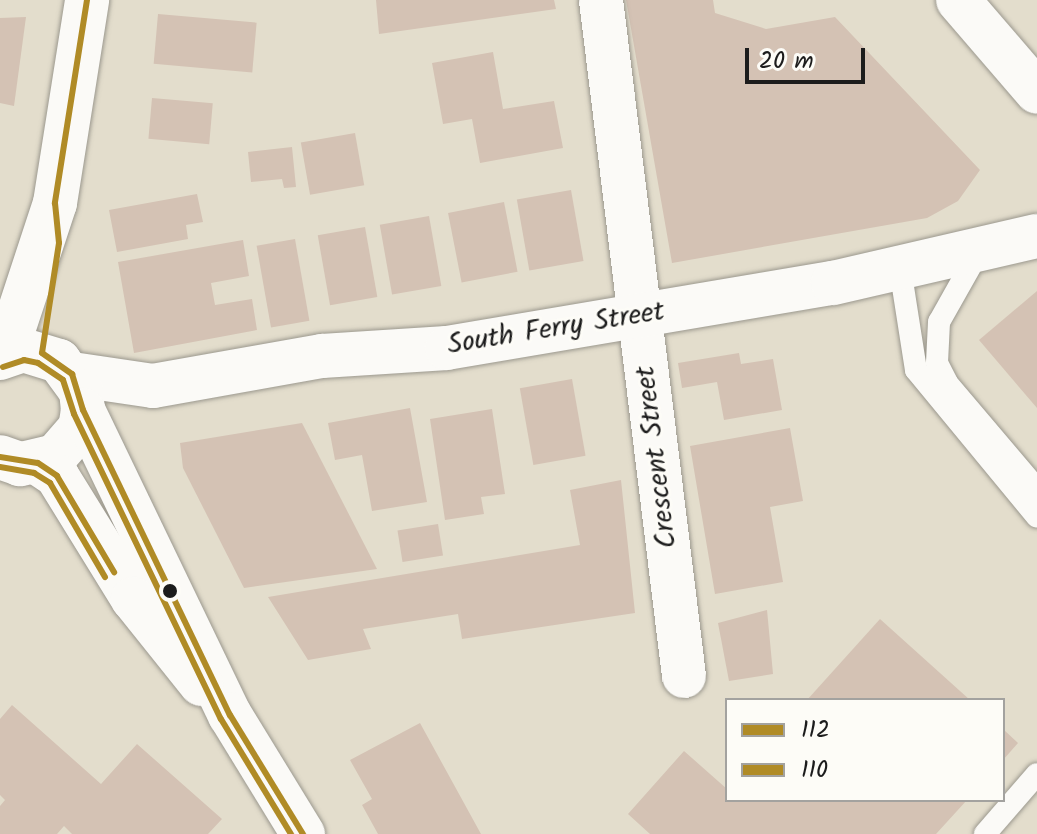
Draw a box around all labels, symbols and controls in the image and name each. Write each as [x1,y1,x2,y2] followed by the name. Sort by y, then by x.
[749,32,869,82] scale bar
[759,42,814,81] text: 20 m
[445,295,667,363] street label: South Ferry Street
[629,364,685,550] street label: Crescent Street
[162,583,178,599] unlabelled marker
[725,698,1005,802] legend
[801,711,830,750] text: 112
[801,751,828,790] text: 110

